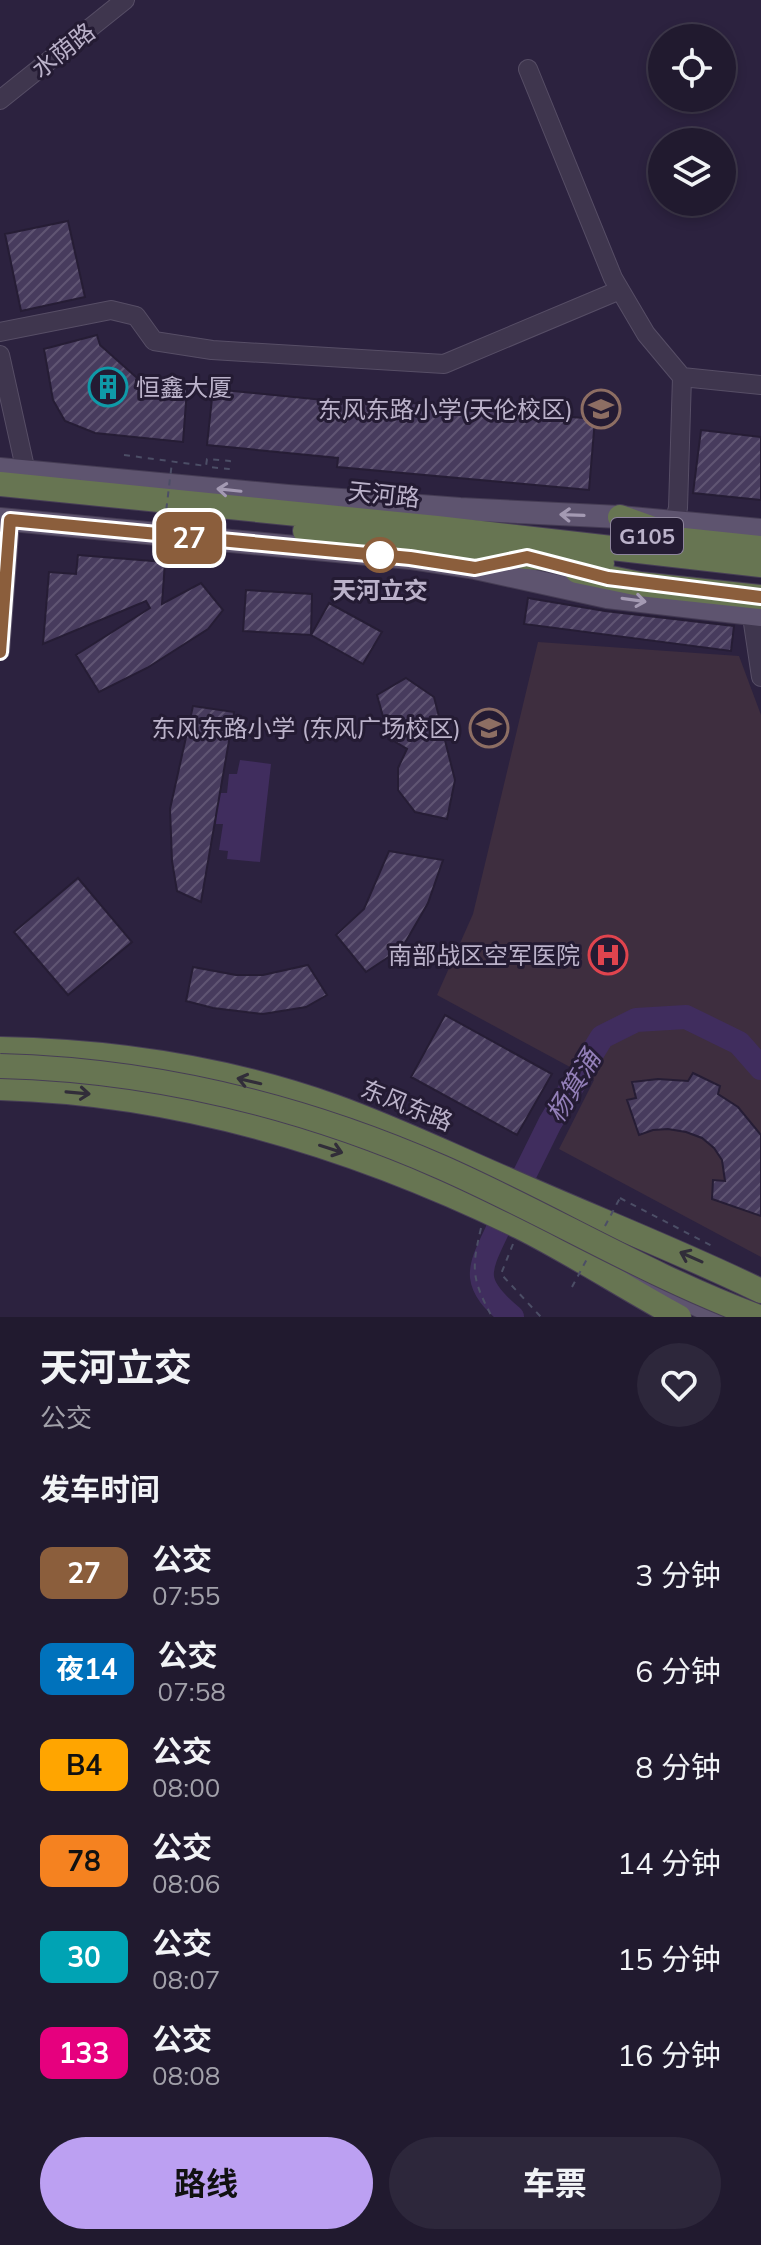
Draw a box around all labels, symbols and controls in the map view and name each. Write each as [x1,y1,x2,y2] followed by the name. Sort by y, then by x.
[25,16,101,84] street label: 水荫路
[648,24,736,216] map controls
[648,24,736,112] button: locate
[648,128,736,216] button: layers
[87,366,129,408] building icon: 恒鑫大厦
[136,372,232,402] place label: 恒鑫大厦
[580,388,622,430] school or university icon: 东风东路小学(天伦校区)
[318,394,573,424] place label: 东风东路小学(天伦校区)
[347,475,421,513] street label: 天河路
[216,482,243,497] one-way arrow
[559,507,586,522] one-way arrow
[153,512,225,564] line badge: 27
[611,518,683,554] road number: G105
[172,520,206,555] text: 27
[363,538,397,572] marker: 天河立交
[332,575,428,605] place label: 天河立交
[620,593,647,608] one-way arrow
[468,707,510,749] school or university icon: 东风东路小学 (东风广场校区)
[151,713,461,743] place label: 东风东路小学 (东风广场校区)
[587,934,629,976] hospital icon: 南部战区空军医院
[388,940,580,970] place label: 南部战区空军医院
[539,1042,609,1128] water label: 杨箕涌
[237,1073,263,1088] one-way arrow
[357,1073,457,1137] street label: 东风东路
[64,1086,91,1101] one-way arrow
[318,1142,344,1157] one-way arrow
[679,1249,703,1264] one-way arrow
[40,1343,192,1391] text: 天河立交
[637,1343,721,1427] button: heart
[40,1401,92,1434] text: 公交
[40,1470,160,1508] text: 发车时间
[152,1540,212,1578] text: 公交
[67,1555,101,1590] text: 27
[635,1556,721,1594] text: 3 分钟
[152,1579,220,1612] text: 07:55
[158,1636,218,1674] text: 公交
[56,1651,118,1686] text: 夜14
[635,1652,721,1690] text: 6 分钟
[158,1675,226,1708] text: 07:58
[152,1732,212,1770] text: 公交
[66,1747,102,1782] text: B4
[635,1748,721,1786] text: 8 分钟
[152,1771,220,1804] text: 08:00
[152,1828,212,1866] text: 公交
[67,1843,101,1878] text: 78
[617,1844,721,1882] text: 14 分钟
[152,1867,220,1900] text: 08:06
[152,1924,212,1962] text: 公交
[67,1939,101,1974] text: 30
[617,1940,721,1978] text: 15 分钟
[152,1963,220,1996] text: 08:07
[152,2020,212,2058] text: 公交
[59,2035,109,2070] text: 133
[617,2036,721,2074] text: 16 分钟
[152,2059,220,2092] text: 08:08
[40,2137,373,2229] button: 路线
[389,2137,721,2229] button: 车票

